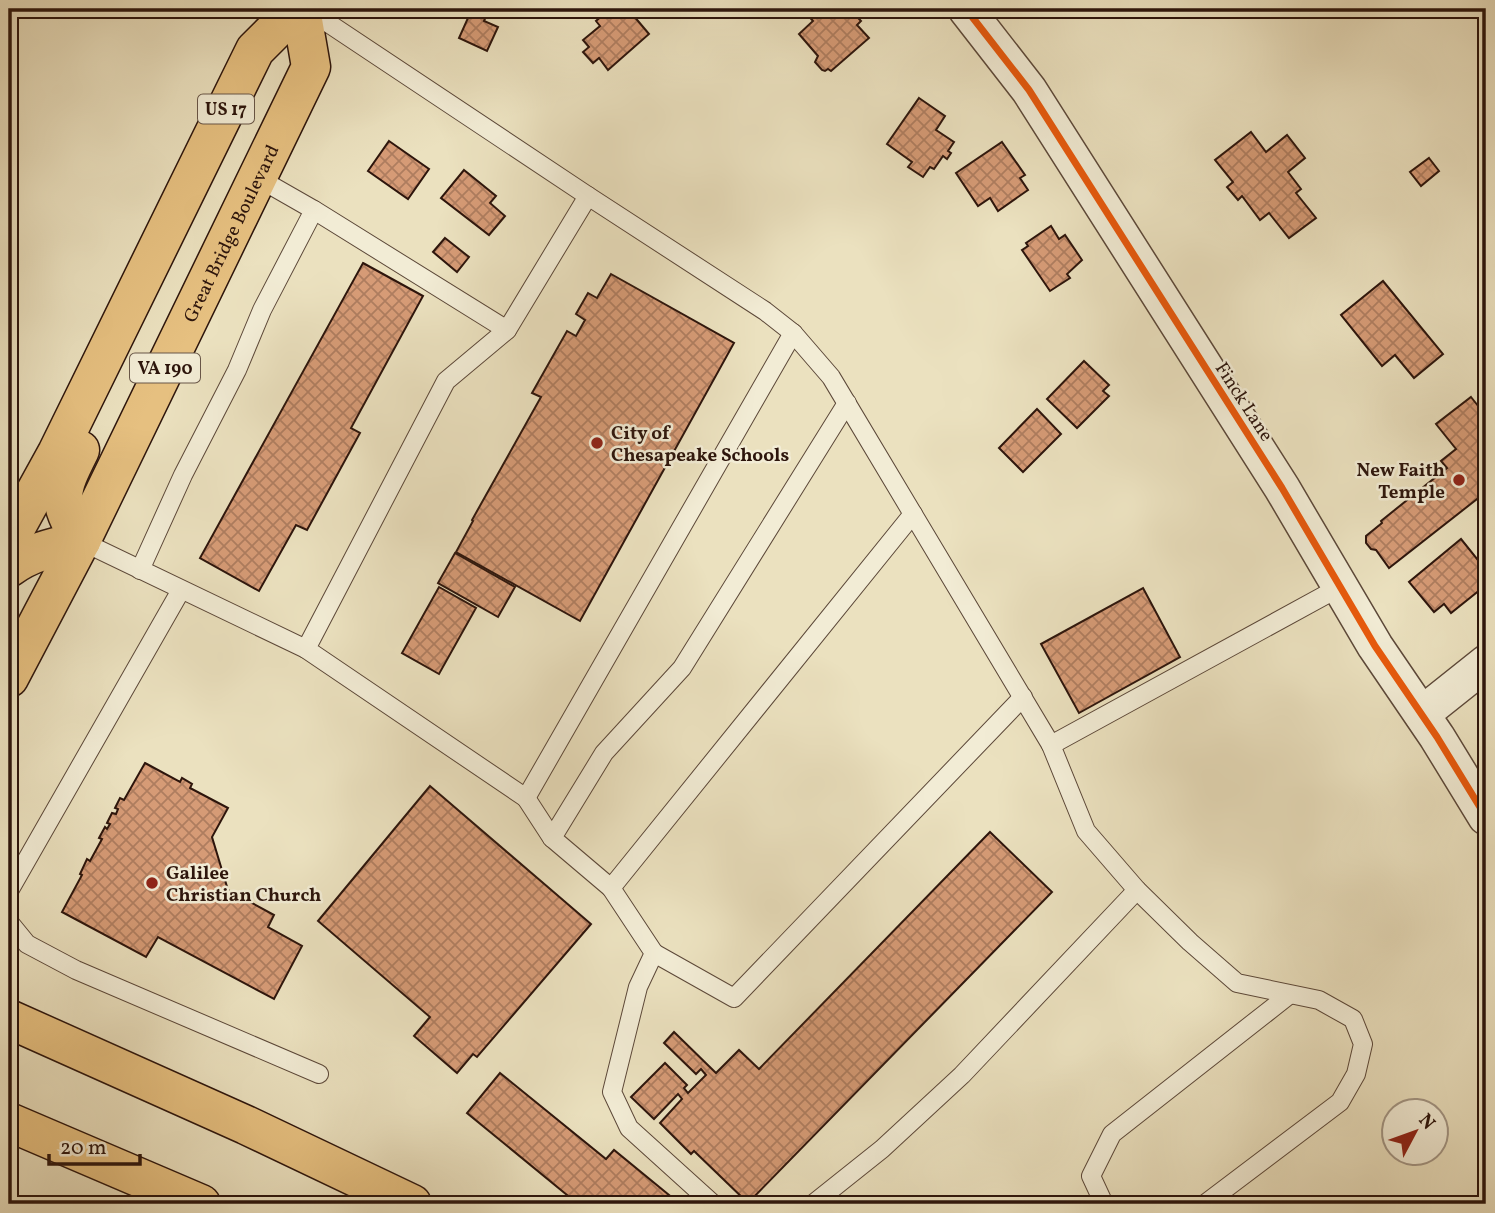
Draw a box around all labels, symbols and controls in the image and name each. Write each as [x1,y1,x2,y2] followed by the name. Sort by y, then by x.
[198,94,254,124] road number: US 17
[178,141,286,327] street label: Great Bridge Boulevard
[130,354,200,382] road number: VA 190
[1208,357,1279,447] street label: Finck Lane
[611,421,789,469] place label: City of Chesapeake Schools
[589,435,605,451] marker: City of Chesapeake Schools
[1356,458,1445,506] place label: New Faith Temple
[1451,472,1467,488] marker: New Faith Temple
[166,861,321,909] place label: Galilee Christian Church
[144,875,160,891] marker: Galilee Christian Church
[1380,1098,1450,1168] north arrow
[1412,1108,1441,1136] text: N
[49,1122,140,1166] scale bar
[60,1134,106,1163] text: 20 m

